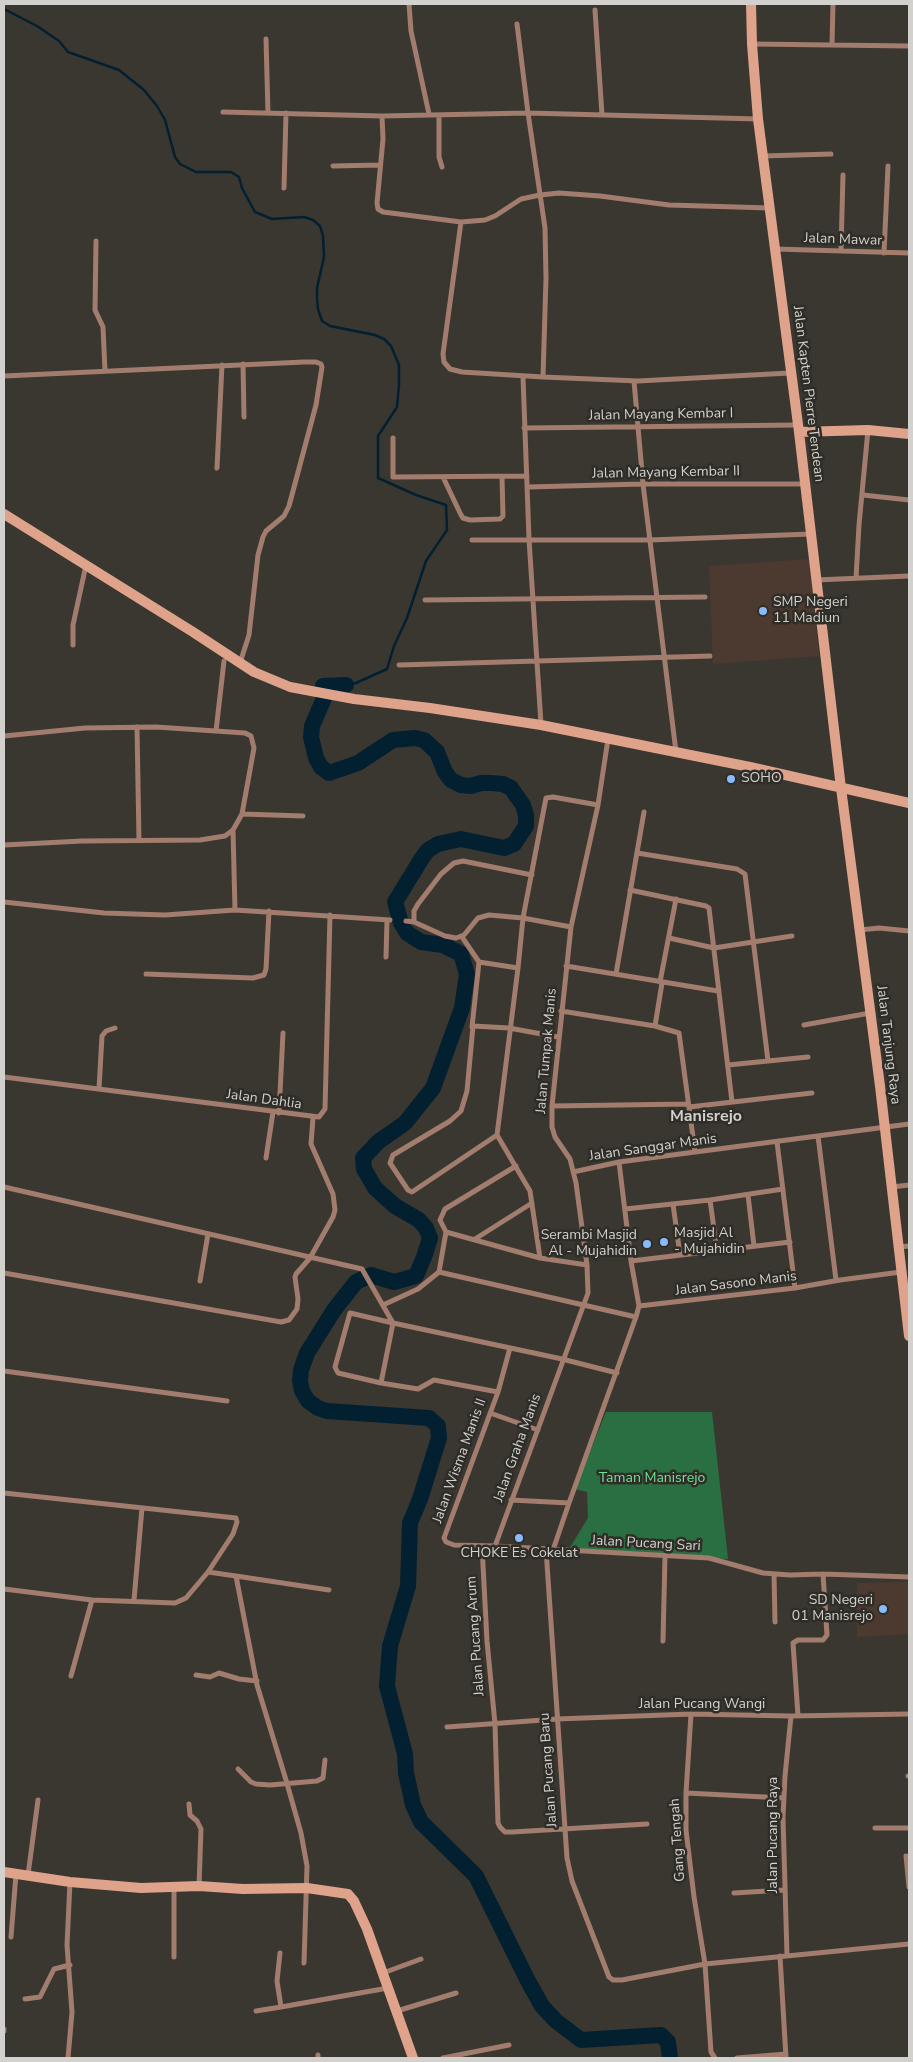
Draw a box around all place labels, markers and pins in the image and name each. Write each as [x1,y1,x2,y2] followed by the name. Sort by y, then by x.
[773,595,848,628] place label: SMP Negeri 11 Madiun
[757,605,769,617] marker: SMP Negeri 11 Madiun
[741,771,782,787] place label: SOHO
[725,773,737,785] marker: SOHO
[674,1226,745,1258] place label: Masjid Al - Mujahidin
[541,1228,637,1260] place label: Serambi Masjid Al - Mujahidin
[658,1236,670,1248] marker: Masjid Al - Mujahidin
[641,1238,653,1250] marker: Serambi Masjid Al - Mujahidin
[513,1532,525,1544] marker: CHOKE Es Cokelat
[460,1546,578,1562] place label: CHOKE Es Cokelat
[792,1593,873,1625] place label: SD Negeri 01 Manisrejo
[877,1603,889,1615] marker: SD Negeri 01 Manisrejo

